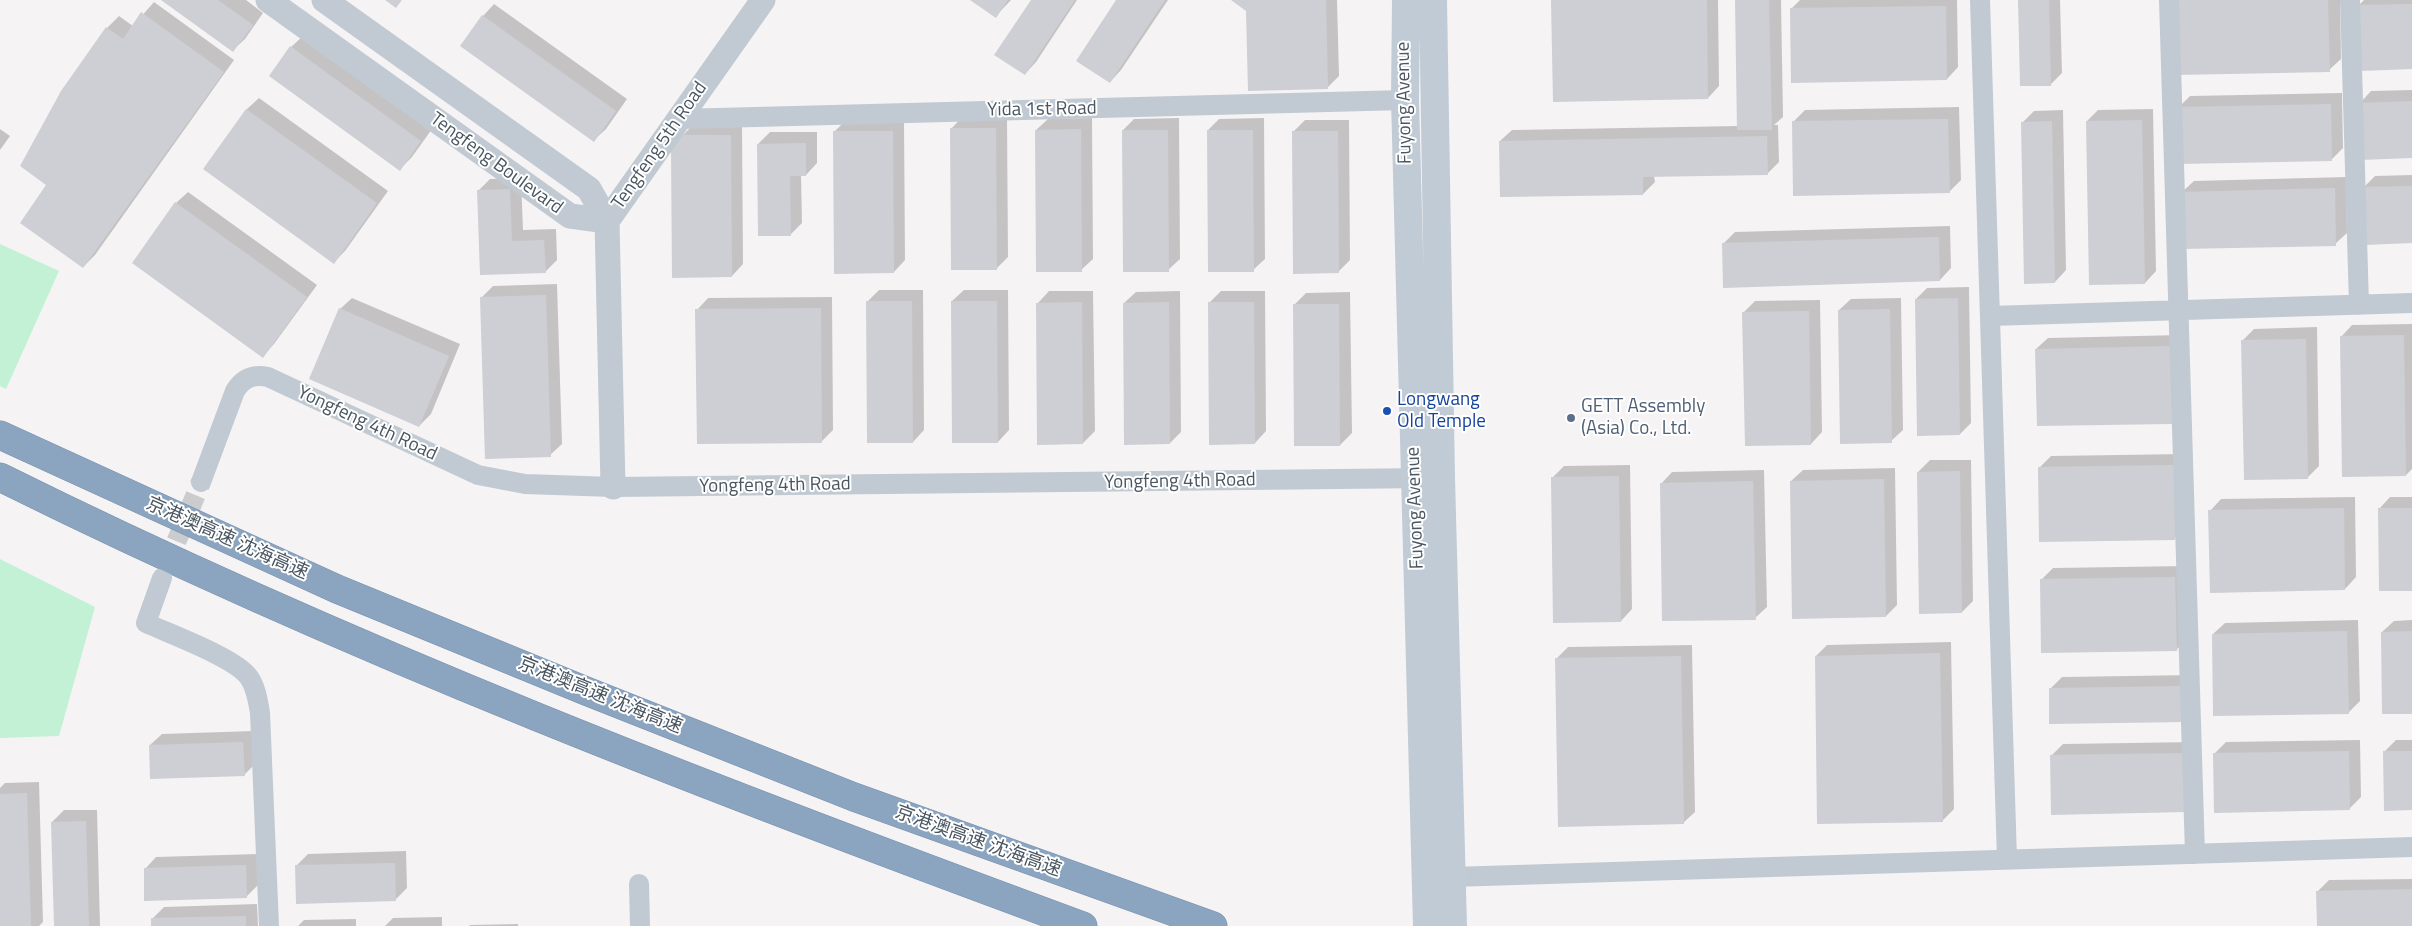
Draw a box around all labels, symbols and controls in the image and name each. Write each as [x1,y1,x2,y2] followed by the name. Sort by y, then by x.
[1393,42,1417,164] street label: Fuyong Avenue
[607,78,713,214] street label: Tengfeng 5th Road
[987,98,1097,122] street label: Yida 1st Road
[425,108,567,220] street label: Tengfeng Boulevard
[293,382,441,466] street label: Yongfeng 4th Road
[1397,389,1486,433] place label: Longwang Old Temple
[1581,396,1705,440] place label: GETT Assembly (Asia) Co., Ltd.
[1381,405,1393,417] marker: Longwang Old Temple
[1565,412,1577,424] marker: GETT Assembly (Asia) Co., Ltd.
[1402,446,1430,570] street label: Fuyong Avenue
[1104,469,1256,495] street label: Yongfeng 4th Road
[699,473,851,499] street label: Yongfeng 4th Road
[142,493,312,585] street label: 京港澳高速 沈海高速
[515,653,685,739] street label: 京港澳高速 沈海高速
[892,801,1064,883] street label: 京港澳高速 沈海高速

